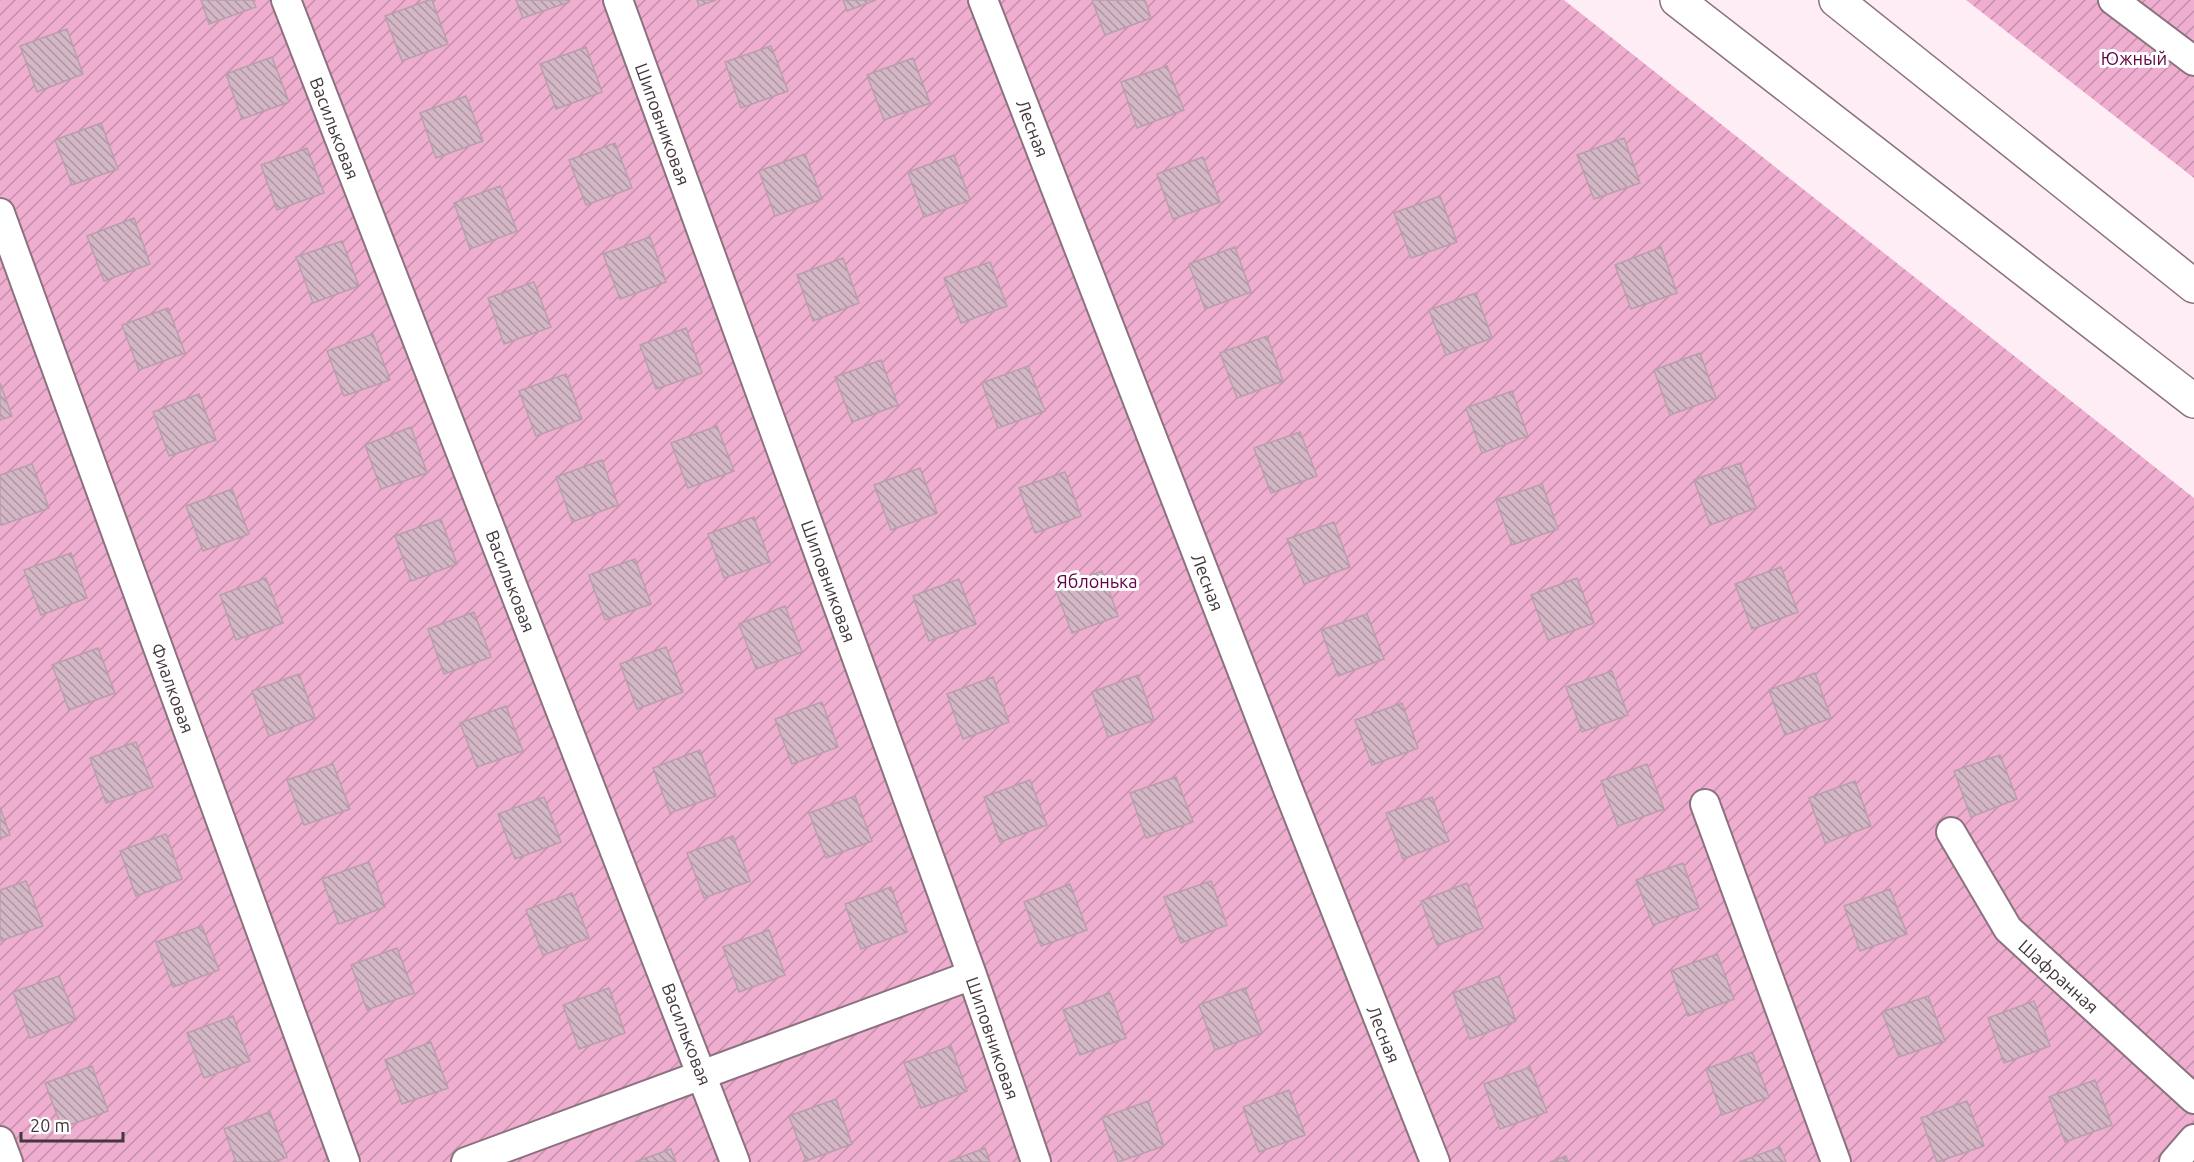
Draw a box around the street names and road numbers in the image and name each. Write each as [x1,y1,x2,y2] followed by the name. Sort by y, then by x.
[632,60,694,188] street label: Шиповниковая
[306,74,364,182] street label: Васильковая
[1013,96,1053,160] street label: Лесная
[798,517,860,645] street label: Шиповниковая
[482,527,540,635] street label: Васильковая
[1188,550,1228,614] street label: Лесная
[147,640,199,736] street label: Фиалковая
[2015,935,2103,1017] street label: Шафранная
[963,974,1023,1102] street label: Шиповниковая
[658,980,716,1088] street label: Васильковая
[1363,1002,1405,1066] street label: Лесная

